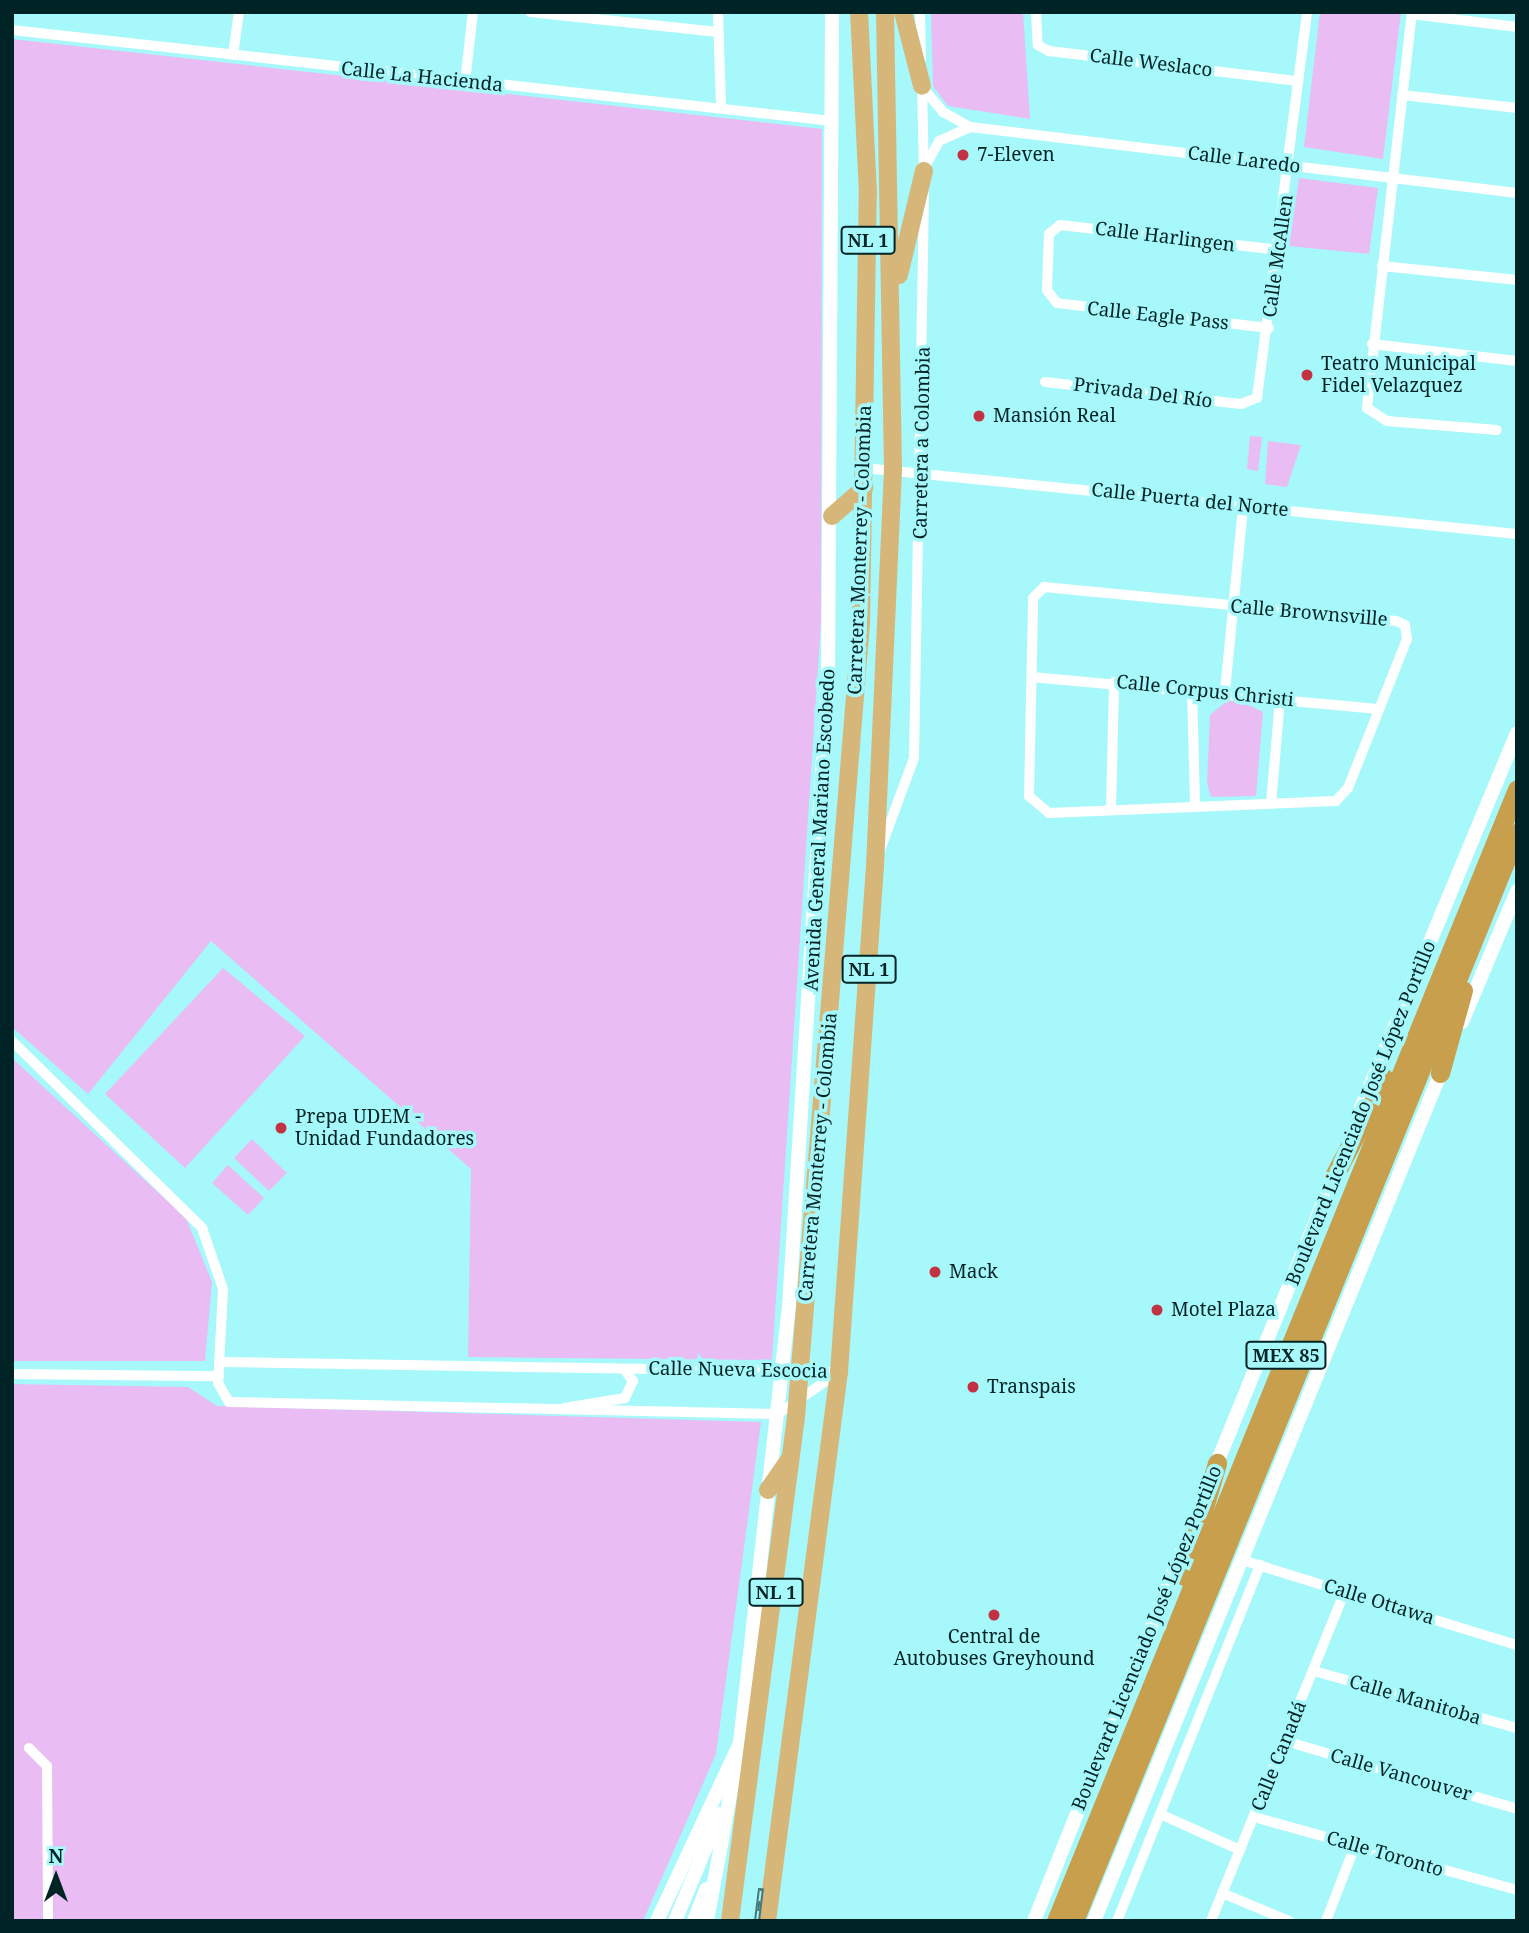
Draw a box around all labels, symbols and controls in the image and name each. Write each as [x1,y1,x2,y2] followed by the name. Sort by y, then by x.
[1088,44,1214,82] street label: Calle Weslaco
[340,57,504,97] street label: Calle La Hacienda
[1186,142,1302,178] street label: Calle Laredo
[977,144,1055,166] place label: 7-Eleven
[955,147,971,163] marker: 7-Eleven
[1258,193,1298,319] street label: Calle McAllen
[1094,217,1236,257] street label: Calle Harlingen
[840,226,896,254] road number: NL 1
[1086,297,1230,335] street label: Calle Eagle Pass
[909,346,935,540] street label: Carretera a Colombia
[1321,353,1476,397] place label: Teatro Municipal Fidel Velazquez
[1299,367,1315,383] marker: Teatro Municipal Fidel Velazquez
[1072,373,1214,413] street label: Privada Del Río
[844,405,876,695] street label: Carretera Monterrey - Colombia
[993,405,1116,427] place label: Mansión Real
[971,408,987,424] marker: Mansión Real
[1090,478,1290,522] street label: Calle Puerta del Norte
[1229,595,1389,631] street label: Calle Brownsville
[800,668,840,992] street label: Avenida General Mariano Escobedo
[1115,670,1295,712] street label: Calle Corpus Christi
[1281,937,1441,1289] street label: Boulevard Licenciado José López Portillo
[841,954,897,984] road number: NL 1
[794,1012,842,1302] street label: Carretera Monterrey - Colombia
[295,1106,474,1150] place label: Prepa UDEM - Unidad Fundadores
[273,1120,289,1136] marker: Prepa UDEM - Unidad Fundadores
[949,1261,998,1283] place label: Mack
[927,1264,943,1280] marker: Mack
[1171,1299,1276,1321] place label: Motel Plaza
[1149,1302,1165,1318] marker: Motel Plaza
[1244,1340,1328,1370] road number: MEX 85
[648,1357,828,1383] street label: Calle Nueva Escocia
[987,1376,1076,1398] place label: Transpais
[965,1379,981,1395] marker: Transpais
[1067,1462,1227,1814] street label: Boulevard Licenciado José López Portillo
[1321,1574,1437,1630] street label: Calle Ottawa
[748,1577,804,1606] road number: NL 1
[986,1607,1002,1623] marker: Central de Autobuses Greyhound
[893,1626,1095,1670] place label: Central de Autobuses Greyhound
[1346,1670,1484,1730] street label: Calle Manitoba
[1247,1698,1311,1814] street label: Calle Canadá
[1328,1744,1474,1806] street label: Calle Vancouver
[1324,1826,1446,1882] street label: Calle Toronto
[21,1842,91,1912] north arrow
[49,1843,63,1869] text: N

